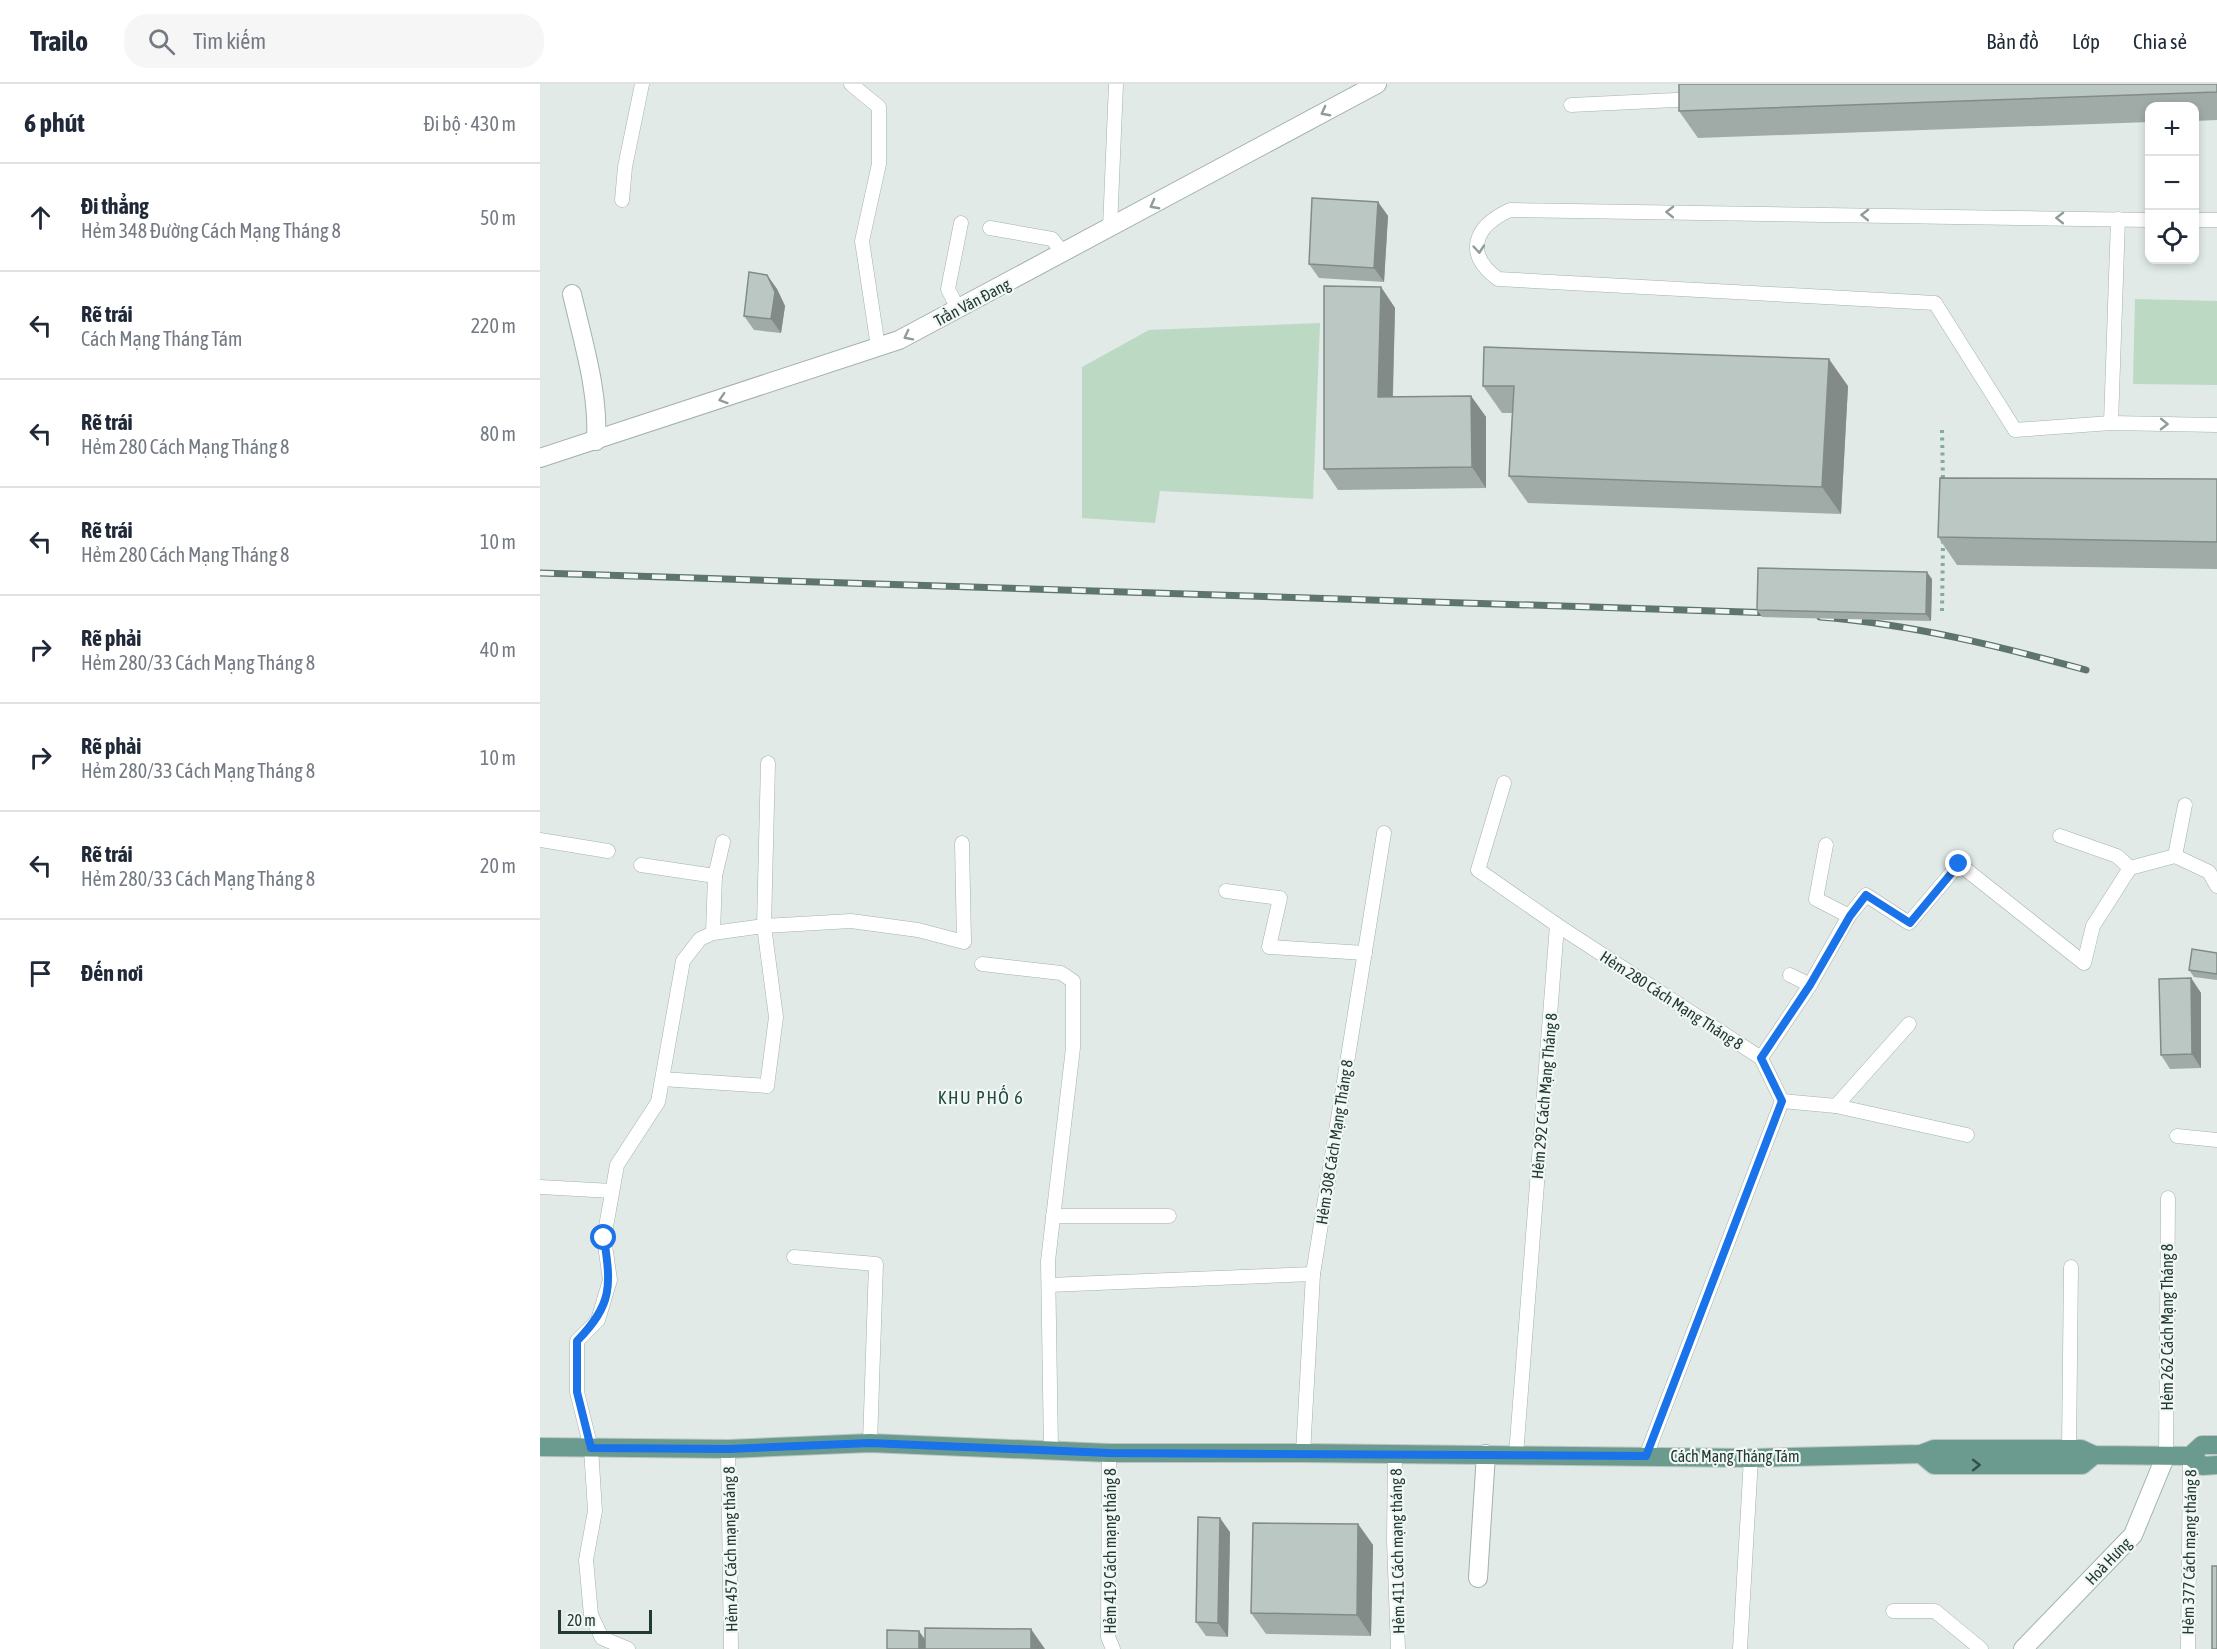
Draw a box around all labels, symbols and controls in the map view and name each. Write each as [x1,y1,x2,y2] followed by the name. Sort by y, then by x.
[124,14,544,68] search box
[30,25,88,57] text: Trailo
[145,25,178,58] icon: search
[193,28,266,54] text: Tìm kiếm
[1986,29,2039,53] text: Bản đồ
[2072,29,2100,53] text: Lớp
[2133,29,2187,53] text: Chia sẻ
[2145,102,2199,264] map controls
[2145,102,2199,156] button: +
[1321,105,1332,116] one-way arrow
[24,108,85,138] text: 6 phút
[423,112,516,135] text: Đi bộ · 430 m
[2145,156,2199,210] button: −
[81,193,149,219] text: Đi thẳng
[1150,198,1160,209] one-way arrow
[24,201,57,234] icon: ahead
[480,206,516,229] text: 50 m
[1665,206,1674,219] one-way arrow
[1860,209,1869,222] one-way arrow
[2145,210,2199,264] button: locate
[2055,212,2064,224] one-way arrow
[81,219,341,242] text: Hẻm 348 Đường Cách Mạng Tháng 8
[1472,244,1485,254] one-way arrow
[930,273,1014,330] street label: Trần Văn Ðang
[81,301,133,327] text: Rẽ trái
[24,309,57,342] icon: left
[471,314,516,337] text: 220 m
[81,327,242,350] text: Cách Mạng Tháng Tám
[903,329,914,340] one-way arrow
[718,392,729,404] one-way arrow
[81,409,133,435] text: Rẽ trái
[24,417,57,450] icon: left
[2160,418,2169,430] one-way arrow
[480,422,516,445] text: 80 m
[81,435,289,458] text: Hẻm 280 Cách Mạng Tháng 8
[81,517,133,543] text: Rẽ trái
[24,525,57,558] icon: left
[480,530,516,553] text: 10 m
[81,543,289,566] text: Hẻm 280 Cách Mạng Tháng 8
[81,625,141,651] text: Rẽ phải
[24,633,57,666] icon: right
[480,638,516,661] text: 40 m
[81,651,315,674] text: Hẻm 280/33 Cách Mạng Tháng 8
[81,733,141,759] text: Rẽ phải
[24,741,57,774] icon: right
[480,746,516,769] text: 10 m
[81,759,315,782] text: Hẻm 280/33 Cách Mạng Tháng 8
[81,841,133,867] text: Rẽ trái
[24,849,57,882] icon: left
[1945,850,1971,876] route end
[480,854,516,877] text: 20 m
[81,867,315,890] text: Hẻm 280/33 Cách Mạng Tháng 8
[1597,947,1747,1054] street label: Hẻm 280 Cách Mạng Tháng 8
[24,957,57,990] icon: arrive
[81,960,143,986] text: Đến nơi
[1528,1012,1561,1180] street label: Hẻm 292 Cách Mạng Tháng 8
[1312,1058,1357,1226] street label: Hẻm 308 Cách Mạng Tháng 8
[938,1085,1024,1108] district label: KHU PHỐ 6
[590,1224,616,1250] route start
[2158,1244,2177,1410] street label: Hẻm 262 Cách Mạng Tháng 8
[1670,1447,1800,1466] street label: Cách Mạng Tháng Tám
[1971,1459,1980,1471] one-way arrow
[720,1466,741,1632] street label: Hẻm 457 Cách mạng tháng 8
[1101,1468,1120,1634] street label: Hẻm 419 Cách mạng tháng 8
[1387,1468,1408,1634] street label: Hẻm 411 Cách mạng tháng 8
[2179,1469,2200,1635] street label: Hẻm 377 Cách mạng tháng 8
[2081,1534,2135,1589] street label: Hoà Hưng
[558,1607,652,1634] scale bar
[567,1611,596,1629] text: 20 m

